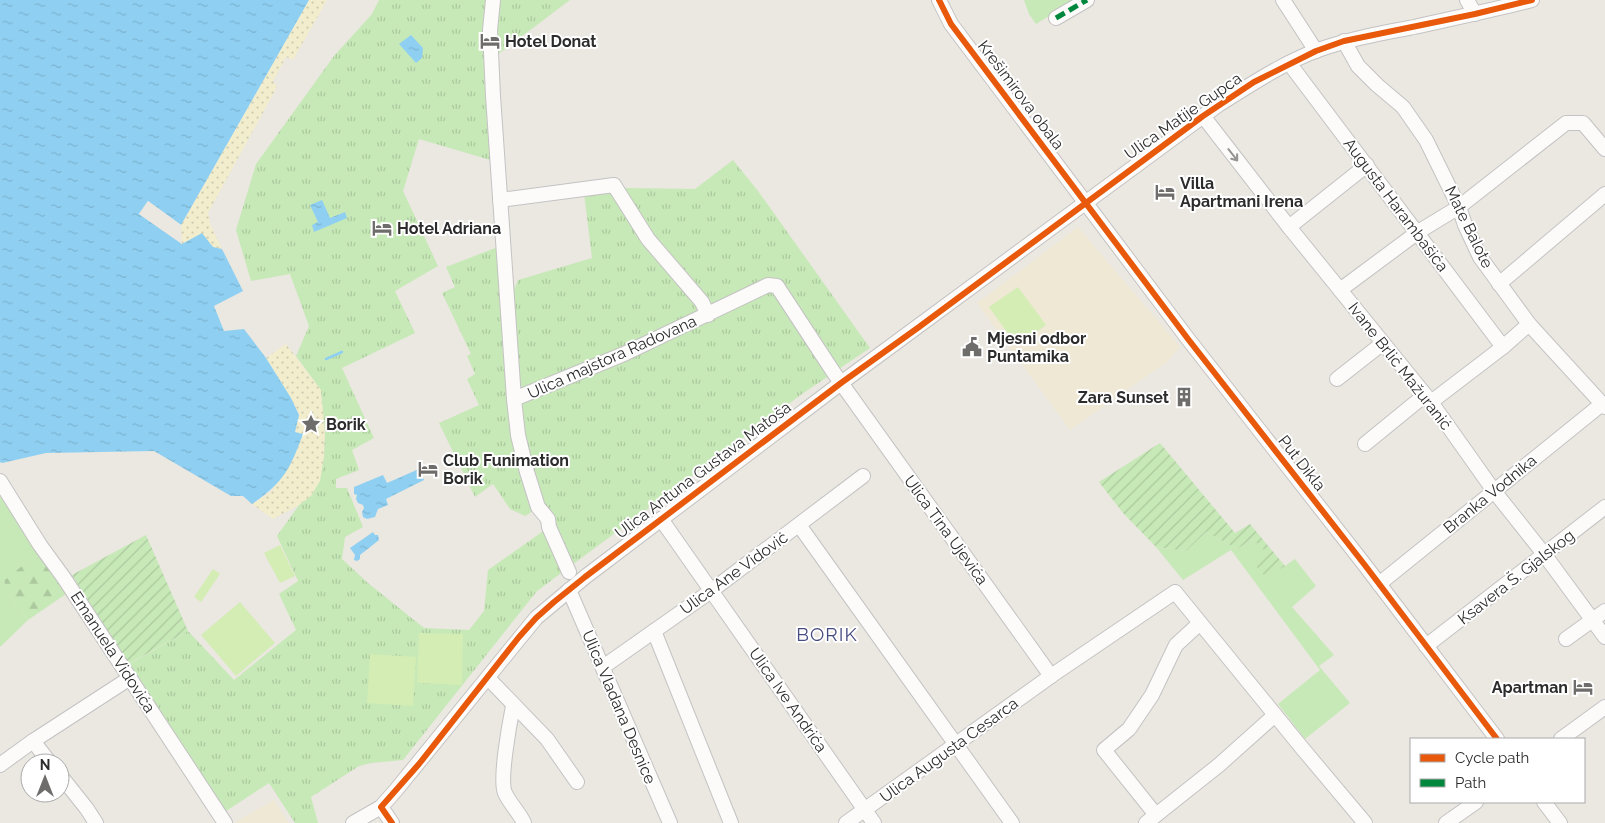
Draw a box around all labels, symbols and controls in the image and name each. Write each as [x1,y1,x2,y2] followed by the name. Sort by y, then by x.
[479,30,501,52] hotel icon: Hotel Donat
[505,32,597,51] place label: Hotel Donat
[974,37,1068,153] street label: Krešimirova obala
[1121,69,1245,163] street label: Ulica Matije Gupca
[1340,135,1452,275] street label: Augusta Harambašića
[1227,148,1238,161] one-way arrow
[1180,174,1303,211] place label: Villa Apartmani Irena
[1154,181,1176,203] hotel icon: Villa Apartmani Irena
[1441,183,1497,271] street label: Mate Balote
[371,217,393,239] hotel icon: Hotel Adriana
[397,219,501,238] place label: Hotel Adriana
[1344,298,1456,434] street label: Ivane Brlić Mažuranić
[525,311,699,403] street label: Ulica majstora Radovana
[987,329,1086,366] place label: Mjesni odbor Puntamika
[961,336,983,358] public building icon: Mjesni odbor Puntamika
[1173,386,1195,408] building icon: Zara Sunset
[1078,388,1169,407] place label: Zara Sunset
[611,398,795,542] street label: Ulica Antuna Gustava Matoša
[300,413,322,435] place icon: Borik
[326,415,366,434] place label: Borik
[1274,431,1330,495] street label: Put Dikla
[443,451,569,488] place label: Club Funimation Borik
[1440,451,1540,537] street label: Branka Vodnika
[417,458,439,480] hotel icon: Club Funimation Borik
[900,472,992,588] street label: Ulica Tina Ujevića
[1453,525,1578,628] street label: Ksavera Š. Gjalskog
[677,527,792,618] street label: Ulica Ane Vidović
[67,588,159,716] street label: Emanuela Vidovića
[796,623,858,645] district label: BORIK
[578,627,660,787] street label: Ulica Vladana Desnice
[745,644,831,756] street label: Ulica Ive Andrića
[1572,676,1594,698] hotel icon: Apartman
[1492,678,1568,697] place label: Apartman
[876,694,1022,806] street label: Ulica Augusta Cesarca
[1410,738,1585,803] legend
[1455,749,1529,767] text: Cycle path
[20,753,70,803] north arrow
[40,757,50,773] text: N
[1455,774,1486,792] text: Path

